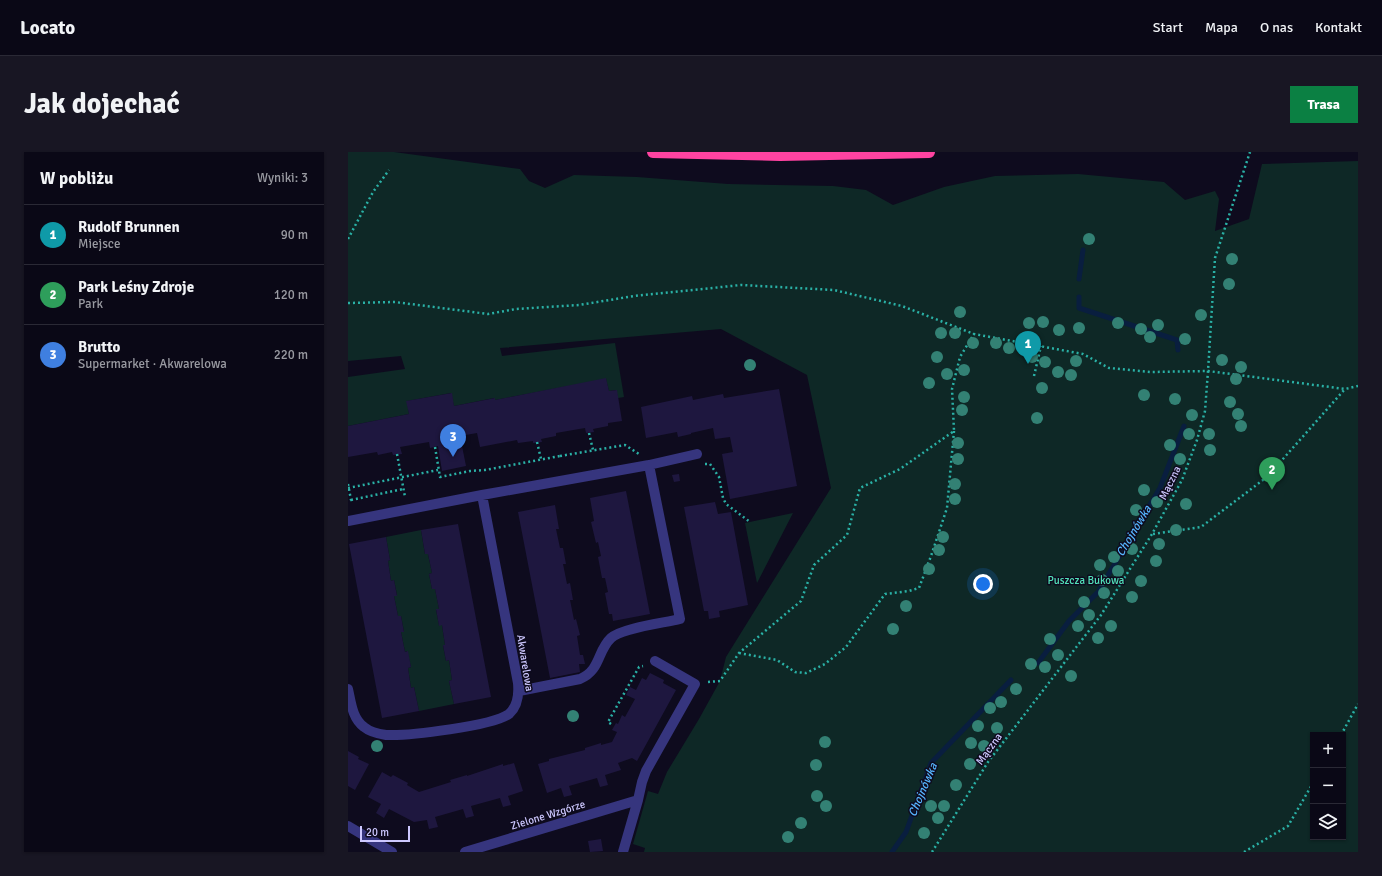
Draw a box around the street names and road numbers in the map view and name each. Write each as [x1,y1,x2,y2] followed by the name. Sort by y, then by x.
[1156,464,1184,502] street label: Mączna
[514,634,536,693] street label: Akwarelowa
[973,730,1005,767] street label: Mączna
[509,798,587,832] street label: Zielone Wzgórze

